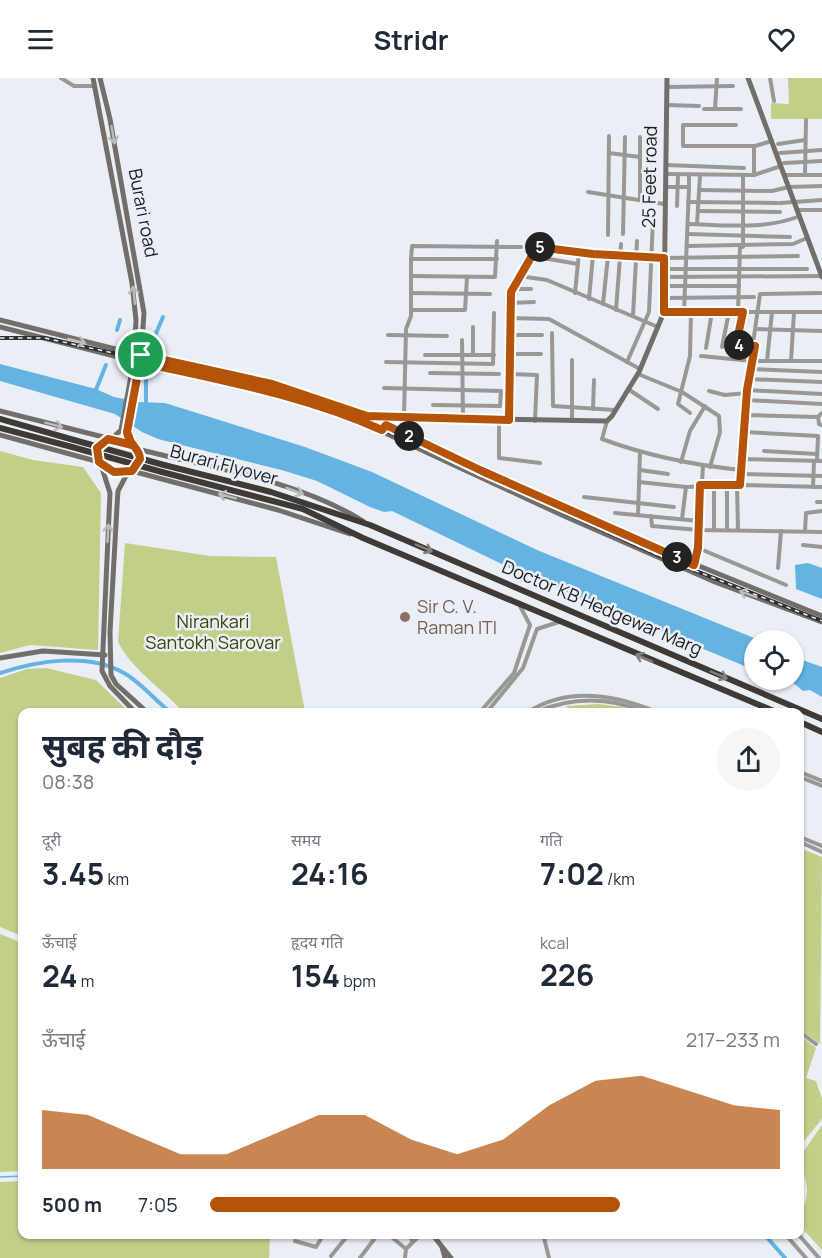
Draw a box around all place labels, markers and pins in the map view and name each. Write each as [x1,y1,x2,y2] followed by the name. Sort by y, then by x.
[525,232,555,262] pin: 5
[115,329,166,380] pin
[724,330,754,360] pin: 4
[394,421,424,451] pin: 2
[662,542,692,572] pin: 3
[417,594,497,639] place label: Sir C. V. Raman ITI
[398,610,412,624] marker: Sir C. V. Raman ITI

